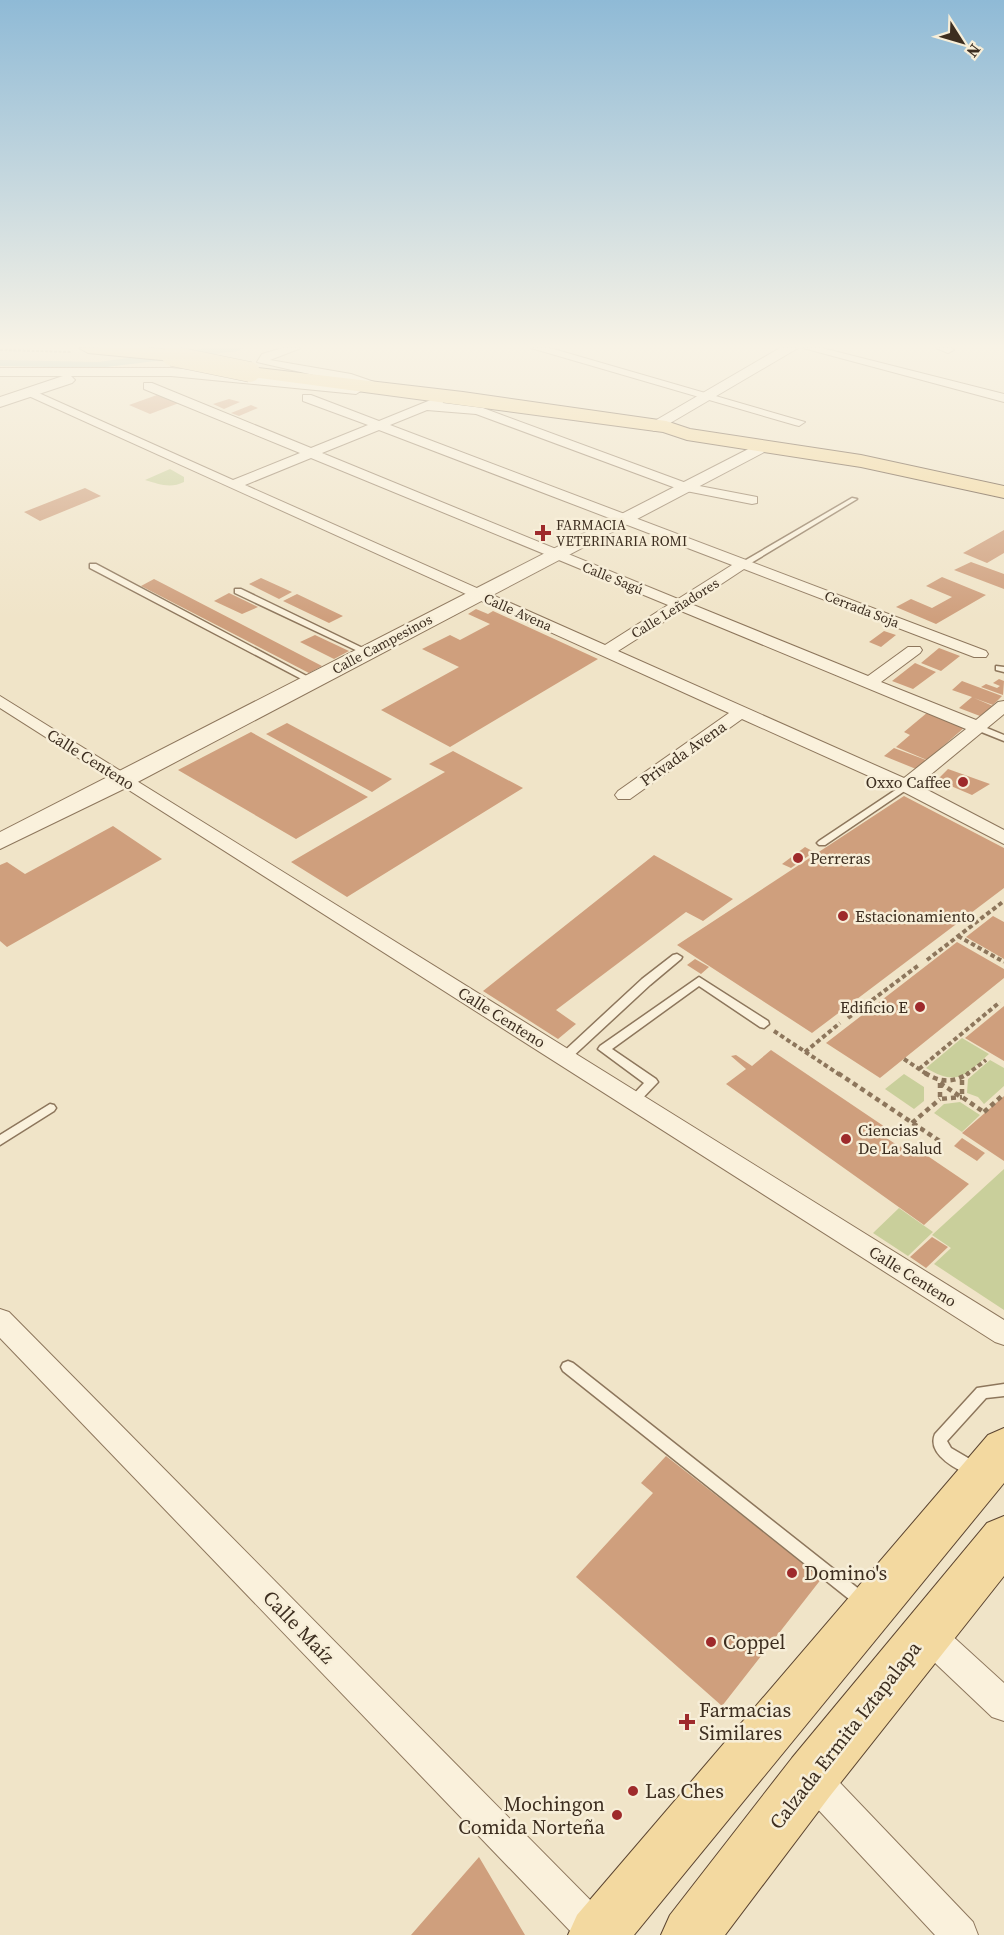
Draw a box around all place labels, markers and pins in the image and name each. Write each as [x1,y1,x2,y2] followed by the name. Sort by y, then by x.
[556,515,687,551] place label: FARMACIA VETERINARIA ROMI
[534,524,552,542] marker: FARMACIA VETERINARIA ROMI
[866,771,951,793] place label: Oxxo Caffee
[956,775,970,789] marker: Oxxo Caffee
[810,847,871,869] place label: Perreras
[791,851,805,865] marker: Perreras
[855,905,975,927] place label: Estacionamiento
[836,909,850,923] marker: Estacionamiento
[840,996,908,1018] place label: Edificio E
[913,1000,927,1014] marker: Edificio E
[858,1119,942,1159] place label: Ciencias De La Salud
[839,1132,853,1146] marker: Ciencias De La Salud
[804,1559,887,1587] place label: Domino's
[785,1566,799,1580] marker: Domino's
[723,1628,786,1656] place label: Coppel
[704,1635,718,1649] marker: Coppel
[699,1696,791,1747] place label: Farmacias Similares
[680,1715,694,1729] marker: Farmacias Similares
[645,1777,724,1805] place label: Las Ches
[626,1784,640,1798] marker: Las Ches
[458,1790,606,1841] place label: Mochingon Comida Norteña
[610,1808,624,1822] marker: Mochingon Comida Norteña

